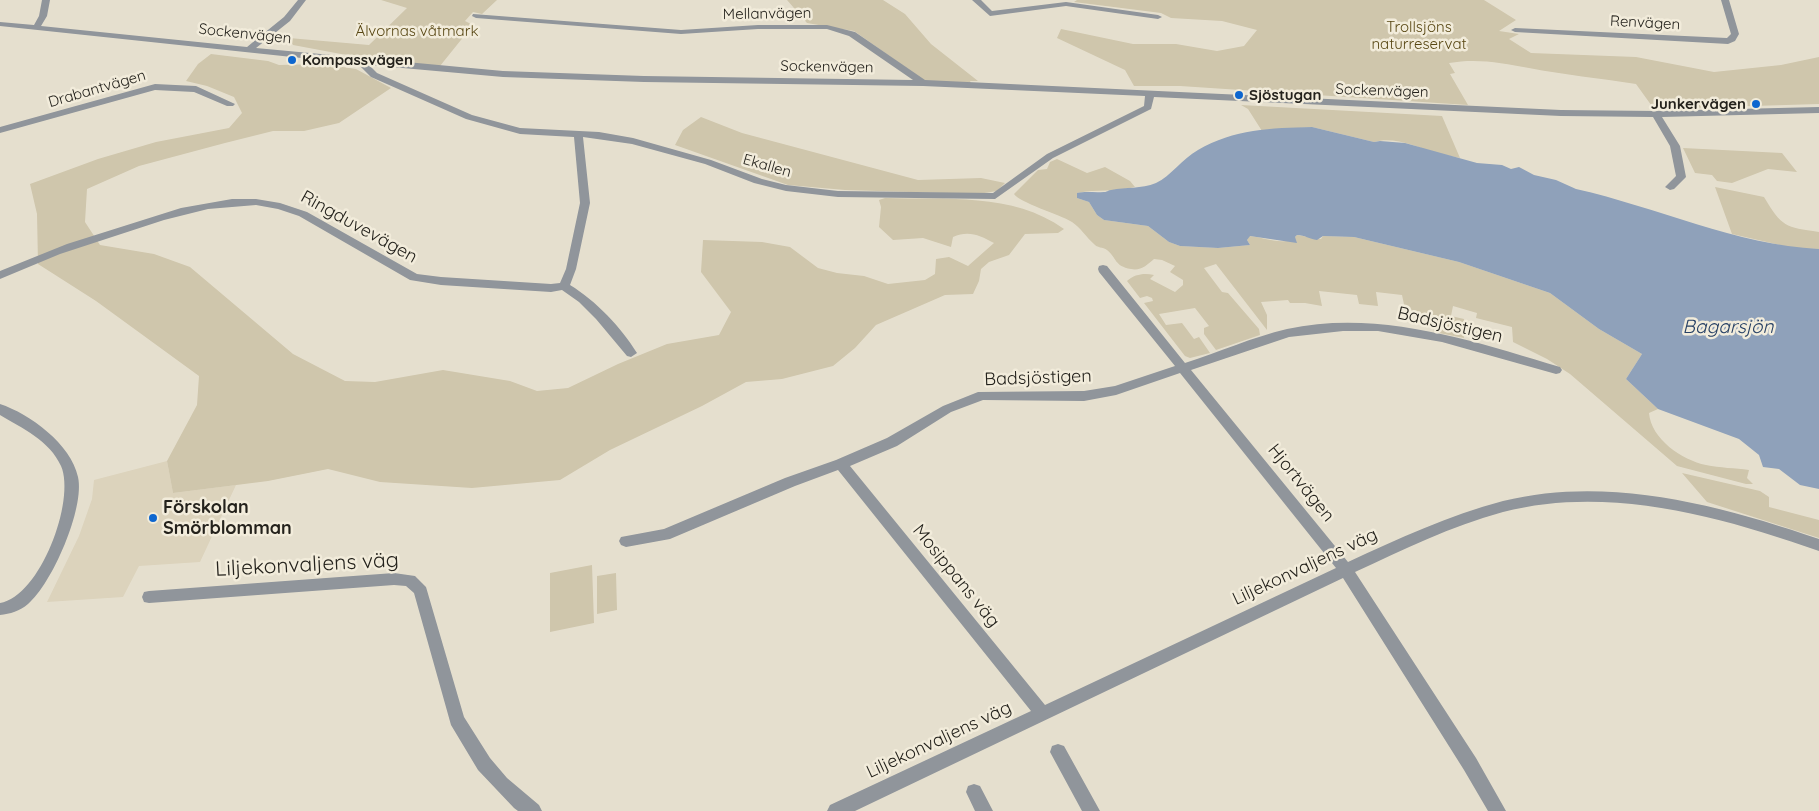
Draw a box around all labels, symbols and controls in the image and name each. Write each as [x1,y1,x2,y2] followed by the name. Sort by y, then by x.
[723,4,811,24] street label: Mellanvägen
[1609,12,1681,34] street label: Renvägen
[1371,18,1467,53] park label: Trollsjöns naturreservat
[198,20,292,48] street label: Sockenvägen
[355,22,479,40] park label: Älvornas våtmark
[302,51,413,69] place label: Kompassvägen
[286,54,298,66] marker: Kompassvägen
[780,57,874,77] street label: Sockenvägen
[46,66,148,112] street label: Drabantvägen
[1335,80,1429,102] street label: Sockenvägen
[1249,86,1321,104] place label: Sjöstugan
[1233,89,1245,101] marker: Sjöstugan
[1651,95,1746,113] place label: Junkervägen
[1750,98,1762,110] marker: Junkervägen
[741,151,793,181] street label: Ekallen
[297,186,421,268] street label: Ringduvevägen
[1395,302,1505,348] street label: Badsjöstigen
[1683,316,1773,338] water label: Bagarsjön
[984,365,1092,391] street label: Badsjöstigen
[1263,440,1339,526] street label: Hjortvägen
[163,497,292,540] place label: Förskolan Smörblomman
[147,512,159,524] marker: Förskolan Smörblomman
[908,520,1004,632] street label: Mosippans väg
[1229,524,1381,610] street label: Liljekonvaljens väg
[215,548,399,582] street label: Liljekonvaljens väg
[863,697,1015,783] street label: Liljekonvaljens väg

